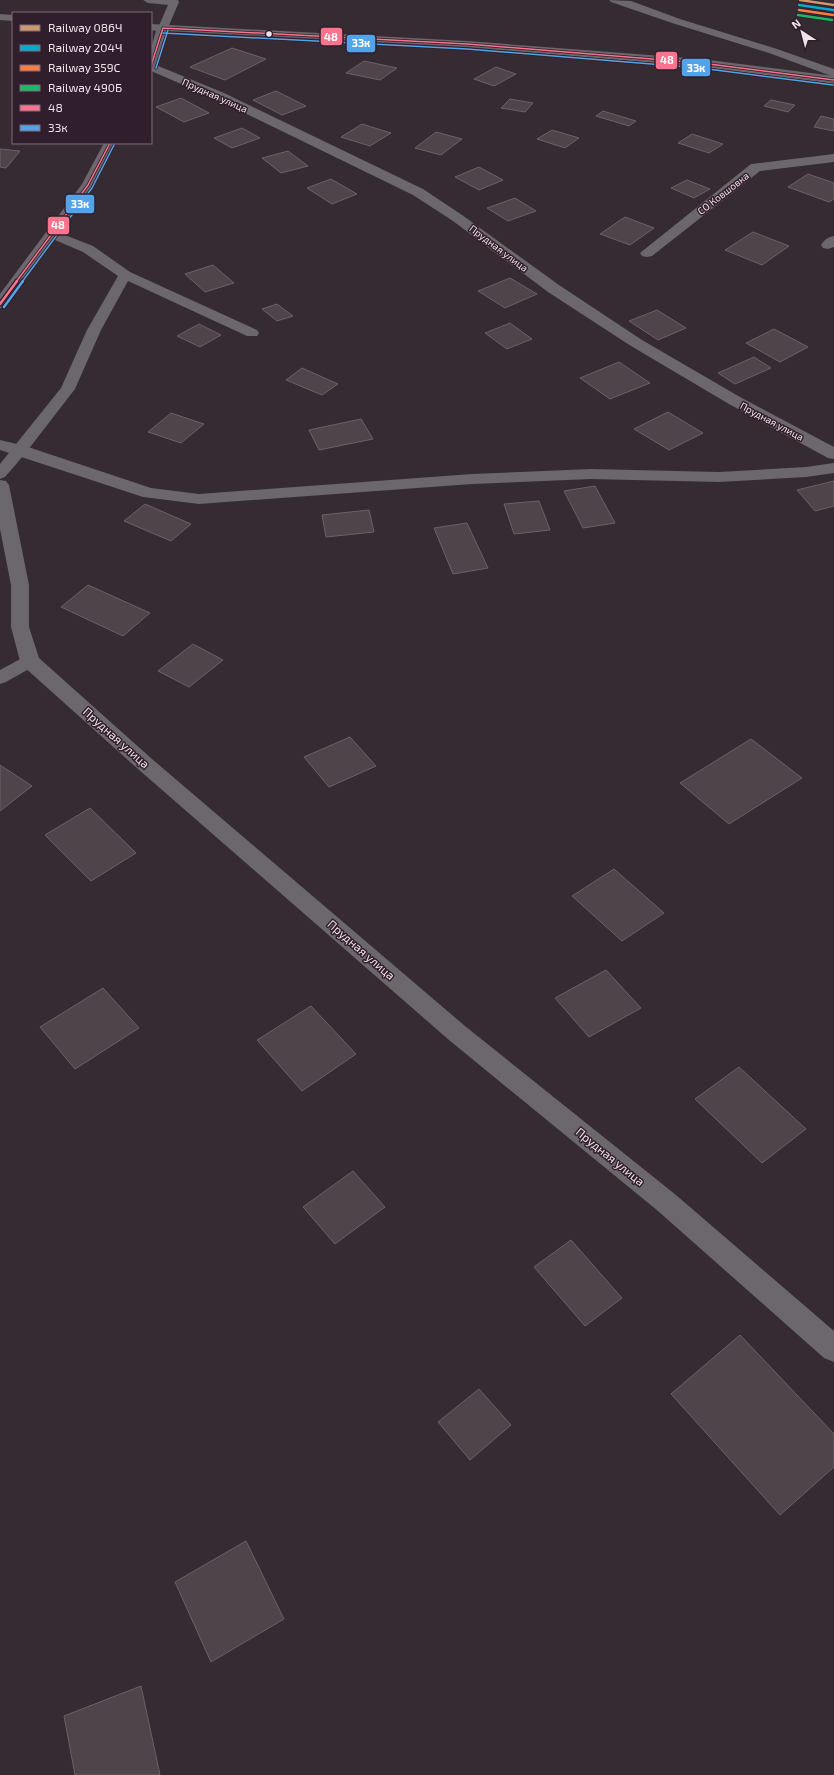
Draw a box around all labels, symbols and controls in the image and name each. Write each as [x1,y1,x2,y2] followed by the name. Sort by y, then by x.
[12,12,152,144] legend
[782,12,822,52] north arrow
[789,16,803,31] text: N
[48,20,122,34] text: Railway 086Ч
[320,27,343,46] line badge: 48
[264,29,274,39] unlabelled marker
[324,30,338,43] text: 48
[346,34,376,53] line badge: 33к
[352,36,370,49] text: 33к
[48,40,122,54] text: Railway 204Ч
[655,51,678,70] line badge: 48
[660,53,674,66] text: 48
[681,58,711,77] line badge: 33к
[48,60,121,74] text: Railway 359С
[687,61,705,74] text: 33к
[180,75,250,116] street label: Прудная улица
[48,80,122,94] text: Railway 490Б
[48,100,63,114] text: 48
[48,120,68,134] text: 33к
[695,169,751,217] street label: СО Ковшовка
[65,194,95,214] line badge: 33к
[71,197,89,210] text: 33к
[47,216,70,235] line badge: 48
[51,218,65,231] text: 48
[467,222,531,275] street label: Прудная улица
[738,399,806,444] street label: Прудная улица
[80,704,153,771] street label: Прудная улица
[325,916,398,983] street label: Прудная улица
[573,1124,648,1189] street label: Прудная улица

